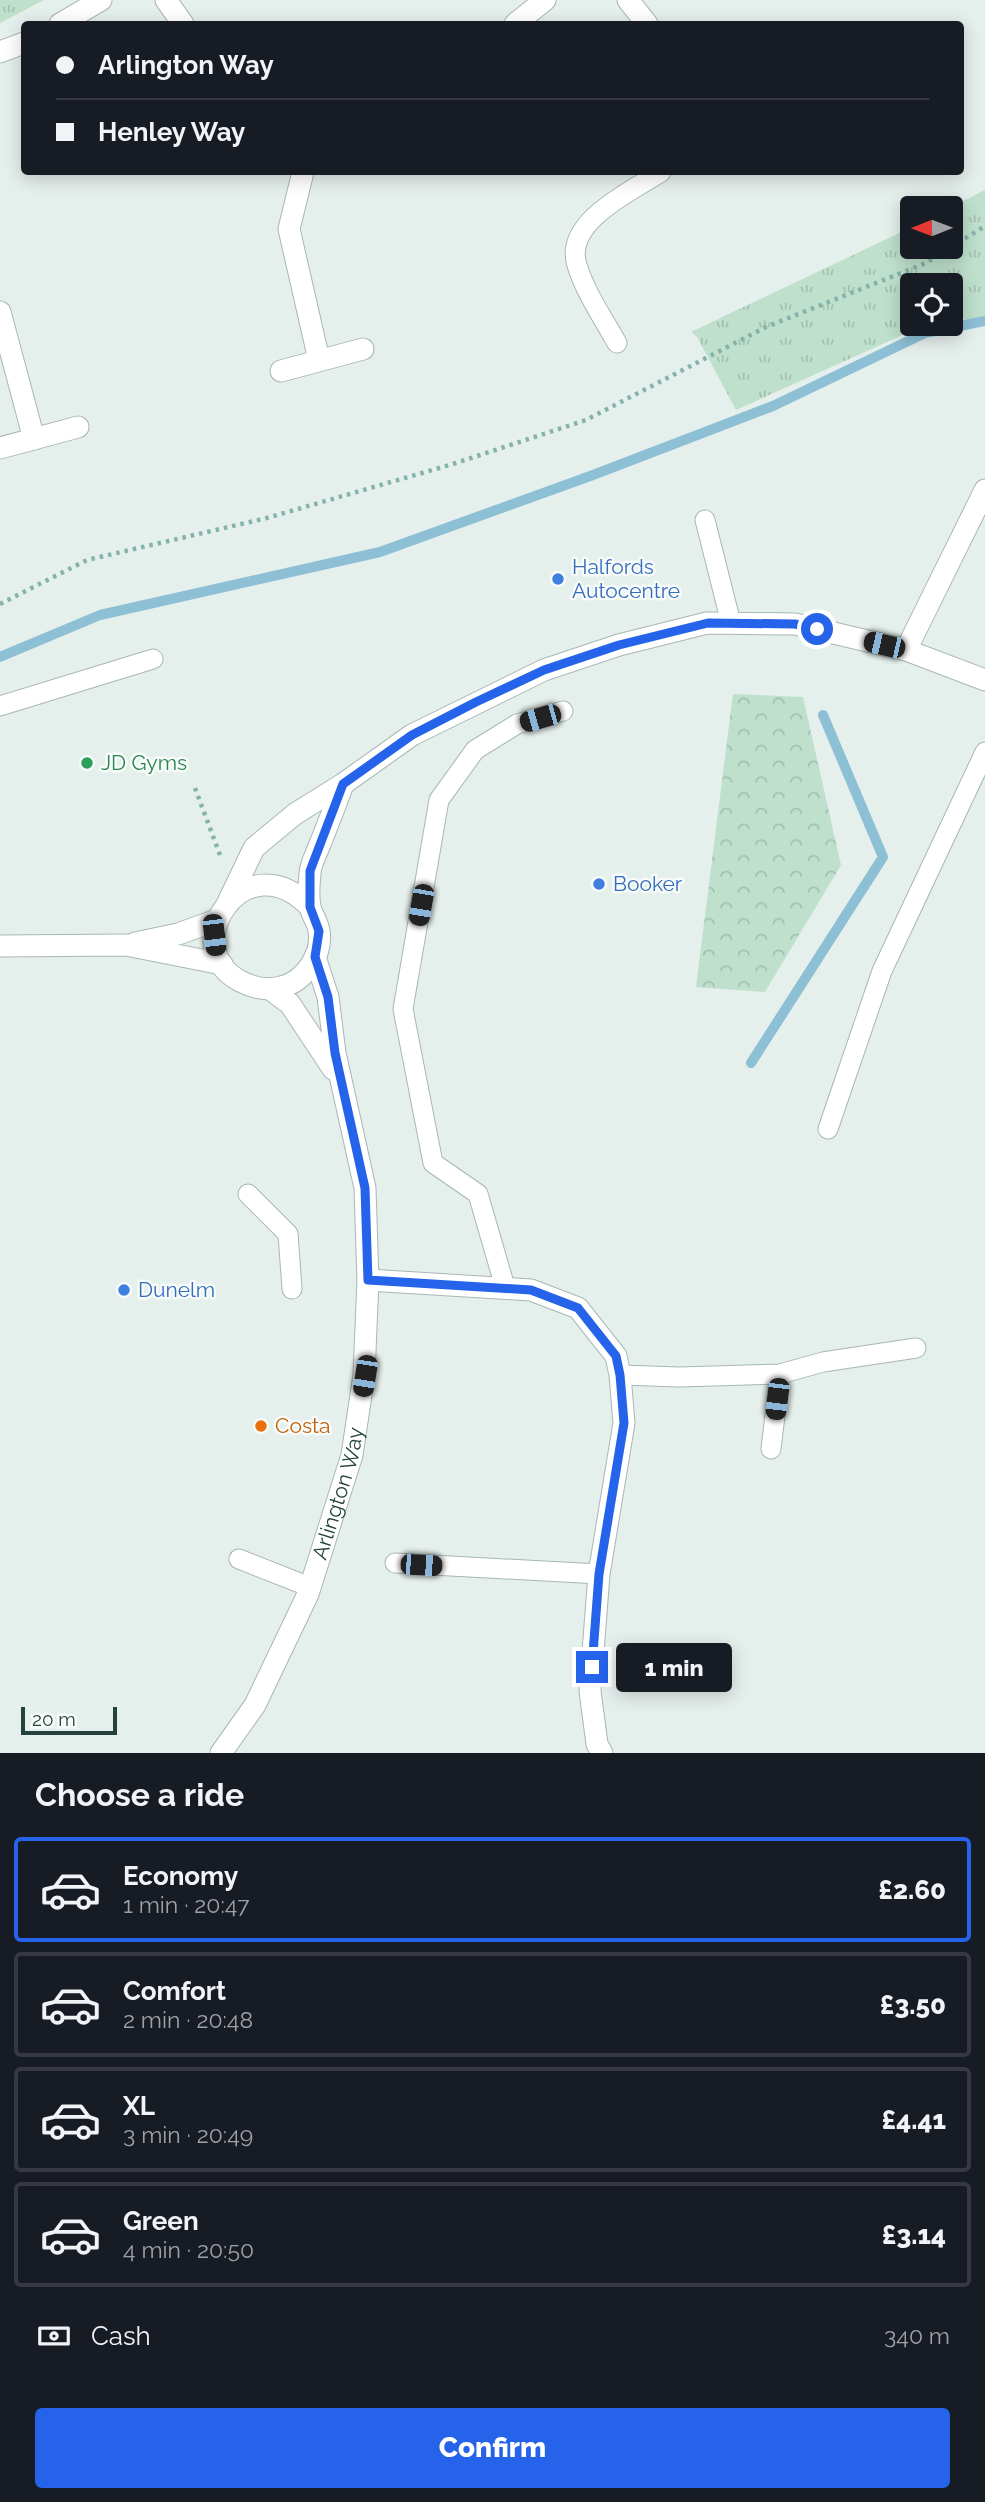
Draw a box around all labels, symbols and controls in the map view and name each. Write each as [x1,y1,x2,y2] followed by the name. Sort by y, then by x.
[98,50,274,80] text: Arlington Way
[98,117,245,147] text: Henley Way
[900,196,962,259] north arrow
[900,196,963,336] map controls
[900,273,963,336] button: locate
[572,554,680,603] place label: Halfords Autocentre
[550,571,566,587] marker: Halfords Autocentre
[801,613,833,645] route start
[862,630,907,660] car
[517,702,564,734] car
[101,750,187,775] place label: JD Gyms
[79,755,95,771] marker: JD Gyms
[613,871,683,896] place label: Booker
[591,876,607,892] marker: Booker
[408,882,435,928] car
[202,913,227,957] car
[138,1277,215,1302] place label: Dunelm
[116,1282,132,1298] marker: Dunelm
[352,1354,379,1398] car
[765,1377,790,1421] car
[275,1413,331,1438] place label: Costa
[253,1418,269,1434] marker: Costa
[307,1426,368,1563] street label: Arlington Way
[400,1553,443,1577] car
[616,1642,732,1692] callout: 1 min
[576,1651,608,1683] route end
[644,1654,704,1681] text: 1 min
[21,1704,117,1736] scale bar
[32,1708,76,1730] text: 20 m
[35,1776,244,1813] text: Choose a ride
[39,1858,102,1921] icon: car
[123,1861,238,1891] text: Economy
[878,1875,946,1905] text: £2.60
[123,1891,249,1918] text: 1 min · 20:47
[39,1973,102,2036] icon: car
[123,1976,226,2006] text: Comfort
[880,1990,946,2020] text: £3.50
[123,2006,253,2033] text: 2 min · 20:48
[39,2088,102,2151] icon: car
[123,2091,155,2121] text: XL
[882,2105,946,2135] text: £4.41
[123,2121,253,2148] text: 3 min · 20:49
[39,2203,102,2266] icon: car
[123,2206,199,2236] text: Green
[882,2220,946,2250] text: £3.14
[123,2236,254,2263] text: 4 min · 20:50
[35,2317,73,2355] icon: cash
[91,2321,151,2351] text: Cash
[884,2322,950,2349] text: 340 m
[35,2408,950,2488] button: Confirm

